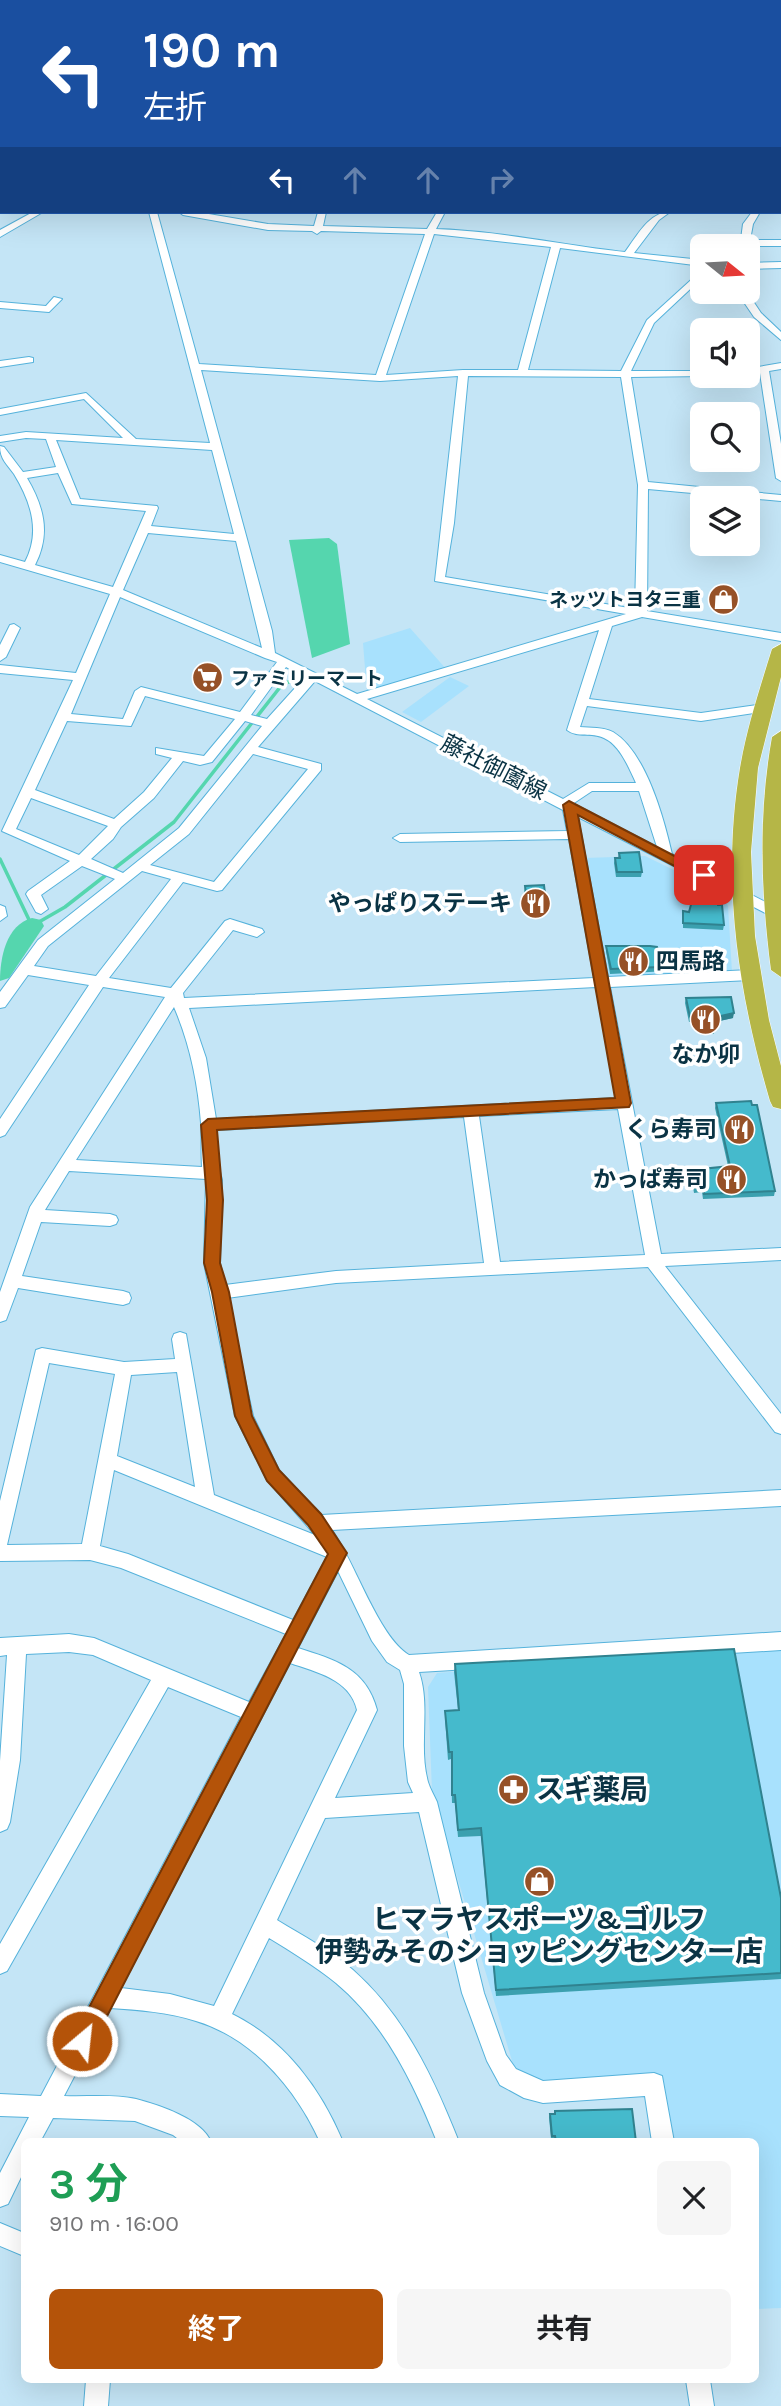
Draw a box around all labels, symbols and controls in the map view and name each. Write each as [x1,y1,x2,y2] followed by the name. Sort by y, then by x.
[143,22,280,79] text: 190 m
[28,28,119,119] icon: left
[143,89,207,126] text: 左折
[263,161,301,199] icon: left
[336,161,374,199] icon: ahead
[409,161,447,199] icon: ahead
[482,161,520,199] icon: right
[690,234,760,304] north arrow
[690,234,760,556] map controls
[690,318,760,388] button: sound
[690,402,760,472] button: search
[690,486,760,556] button: layers
[707,582,741,616] shop icon: ネッツトヨタ三重
[549,589,701,611] place label: ネッツトヨタ三重
[191,661,225,695] supermarket icon: ファミリーマート
[231,668,383,690] place label: ファミリーマート
[436,729,551,806] street label: 藤社御薗線
[674,845,734,905] pin
[685,856,723,894] icon: arrive
[518,886,552,920] restaurant icon: やっぱりステーキ
[328,890,512,917] place label: やっぱりステーキ
[616,944,650,978] restaurant icon: 四馬路
[656,948,725,975] place label: 四馬路
[689,1003,723,1037] restaurant icon: なか卯
[672,1041,741,1068] place label: なか卯
[723,1112,757,1146] restaurant icon: くら寿司
[625,1116,717,1143] place label: くら寿司
[714,1162,748,1196] restaurant icon: かっぱ寿司
[593,1166,708,1193] place label: かっぱ寿司
[496,1772,530,1806] pharmacy icon: スギ薬局
[536,1773,648,1806] place label: スギ薬局
[522,1865,556,1899] shop icon: ヒマラヤスポーツ&ゴルフ 伊勢みそのショッピングセンター店
[315,1903,763,1968] place label: ヒマラヤスポーツ&ゴルフ 伊勢みそのショッピングセンター店
[45,2004,119,2078] position arrow
[49,2159,128,2209] text: 3 分
[657,2161,731,2235] button: close
[49,2210,179,2237] text: 910 m · 16:00
[49,2289,383,2369] button: 終了
[397,2289,731,2369] button: 共有

